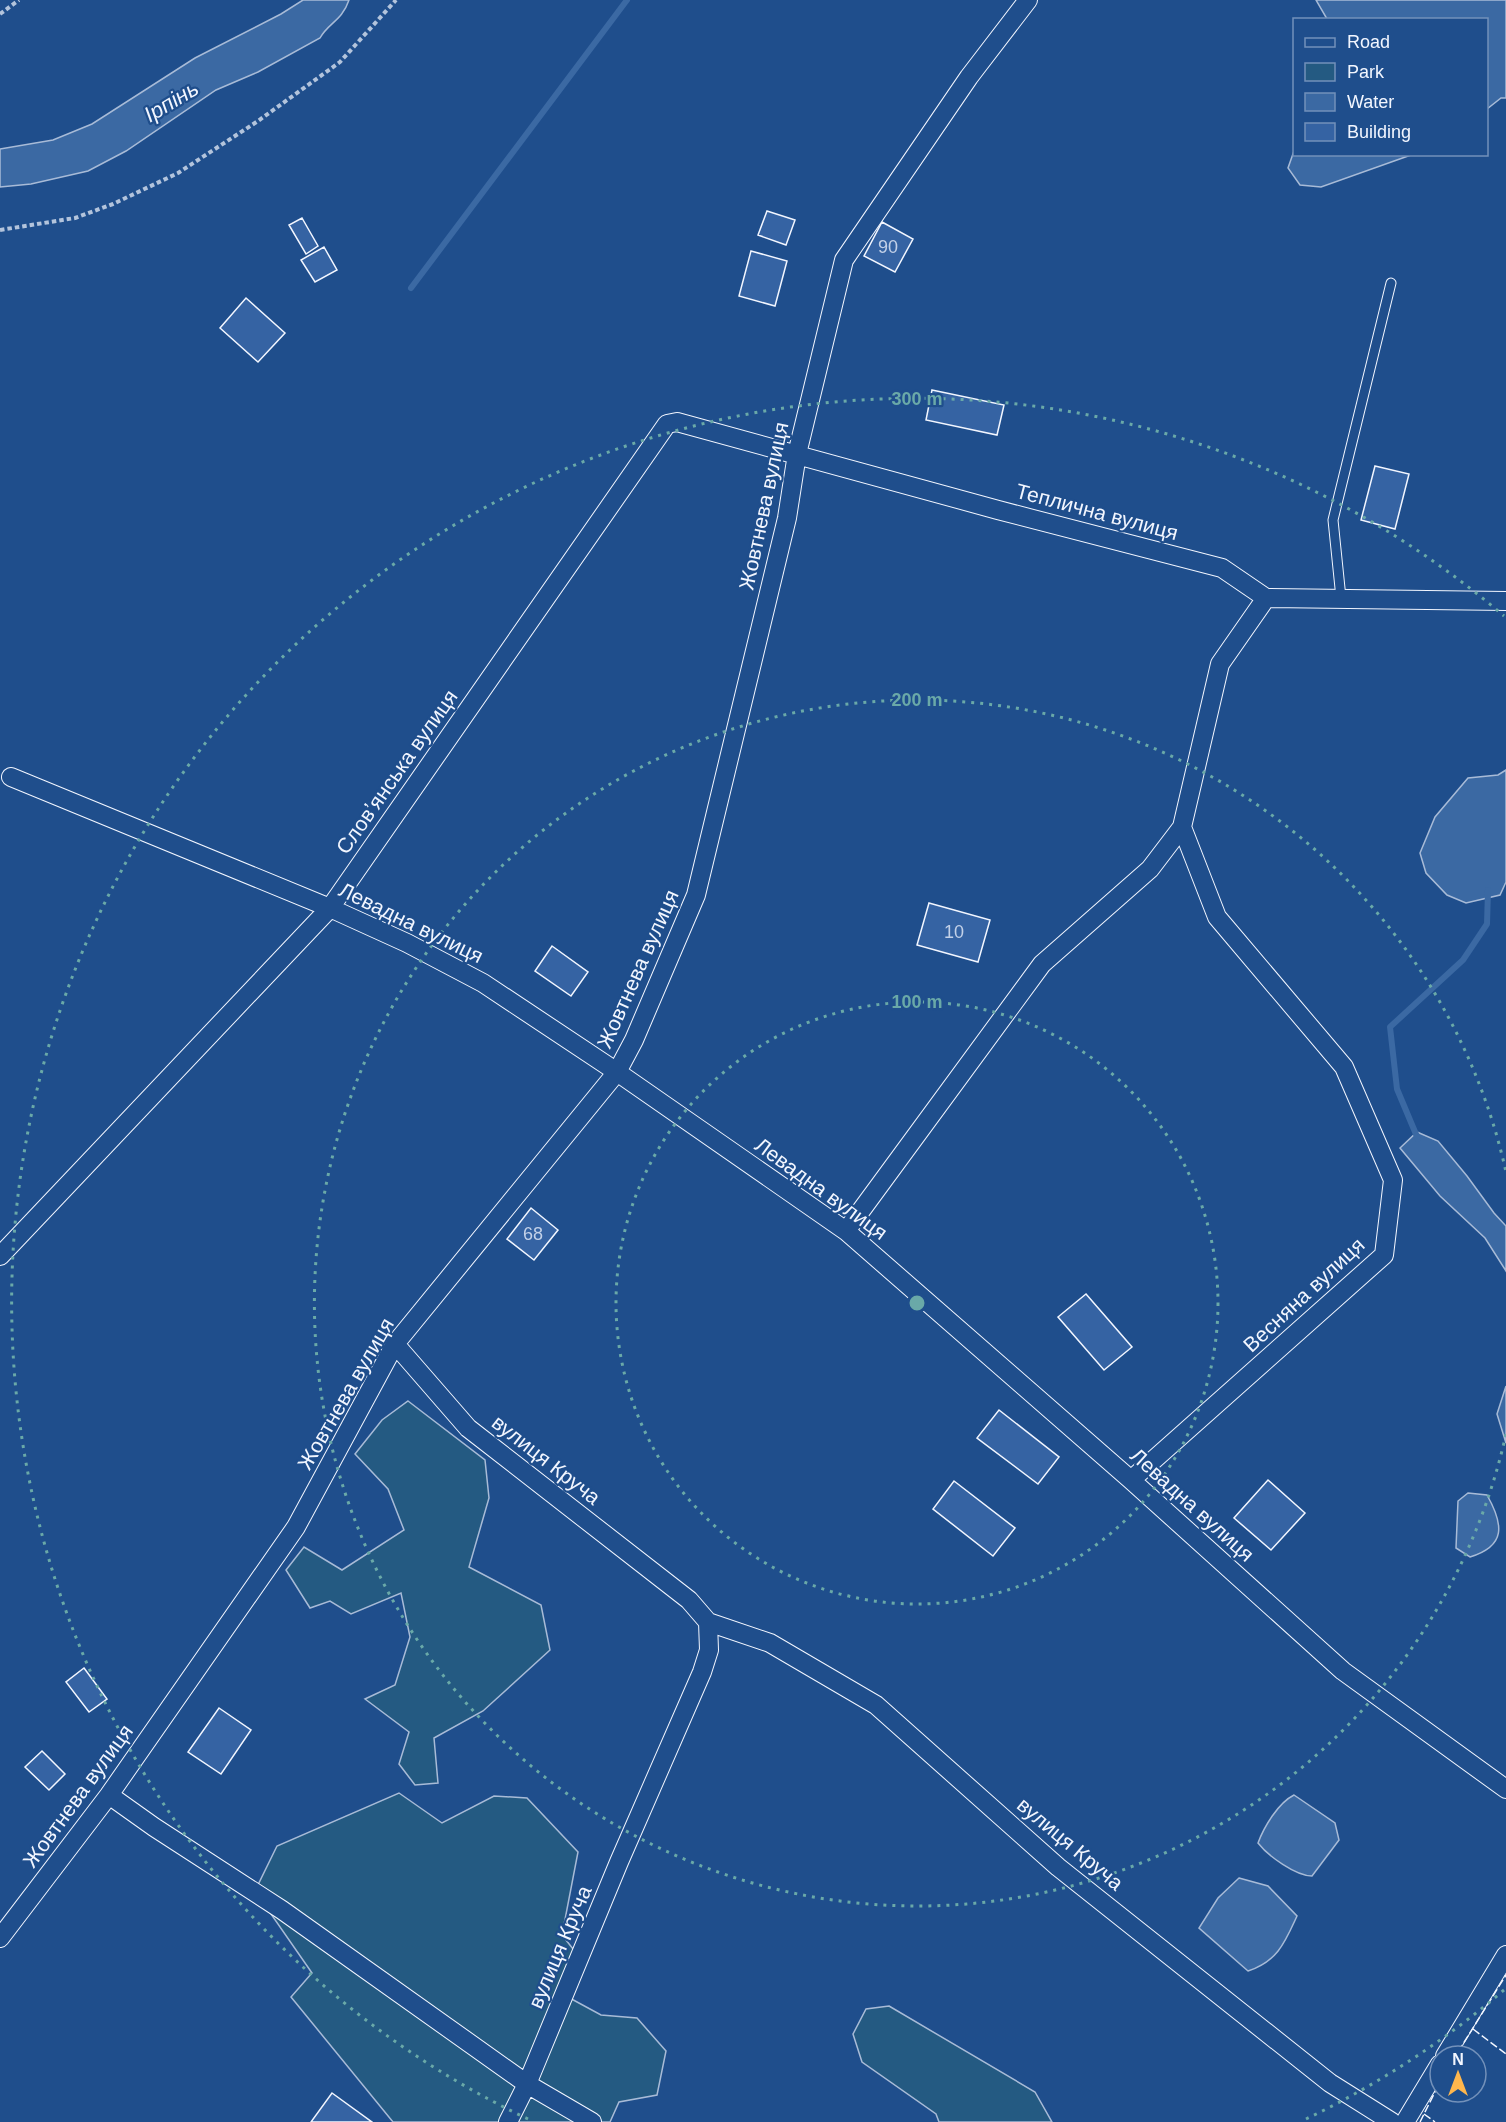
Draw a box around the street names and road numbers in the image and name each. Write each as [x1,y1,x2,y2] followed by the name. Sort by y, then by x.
[734,420,793,592] street label: Жовтнева вулиця
[1014,479,1181,544] street label: Теплична вулиця
[331,685,462,858] street label: Словʼянська вулиця
[335,878,487,967] street label: Левадна вулиця
[592,886,683,1052] street label: Жовтнева вулиця
[751,1133,892,1244] street label: Левадна вулиця
[1239,1233,1369,1356] street label: Весняна вулиця
[293,1314,398,1474] street label: Жовтнева вулиця
[488,1410,605,1509] street label: вулиця Круча
[1126,1443,1259,1566] street label: Левадна вулиця
[18,1720,137,1872] street label: Жовтнева вулиця
[1013,1793,1128,1895] street label: вулиця Круча
[523,1882,596,2011] street label: вулиця Круча

